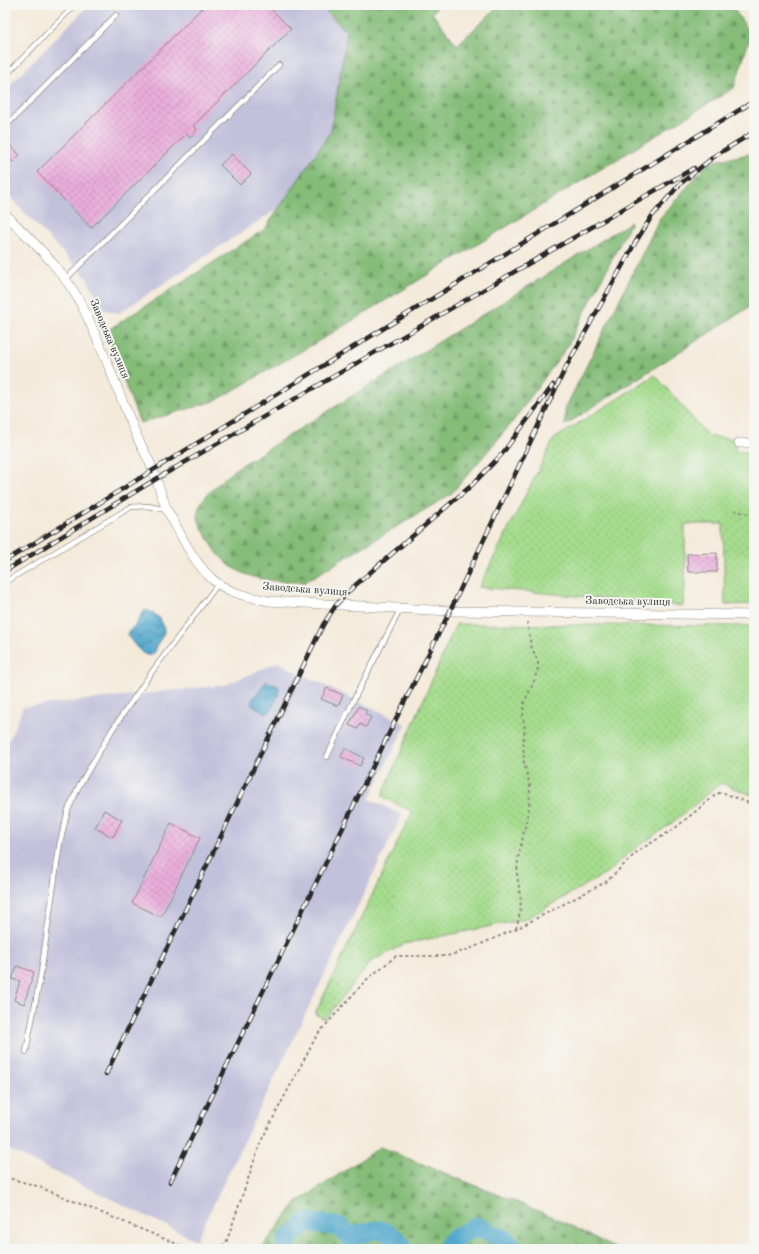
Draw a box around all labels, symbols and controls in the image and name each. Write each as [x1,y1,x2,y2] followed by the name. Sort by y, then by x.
[87,298,131,381] street label: Заводська вулиця
[262,582,348,598] street label: Заводська вулиця
[585,596,671,608] street label: Заводська вулиця

